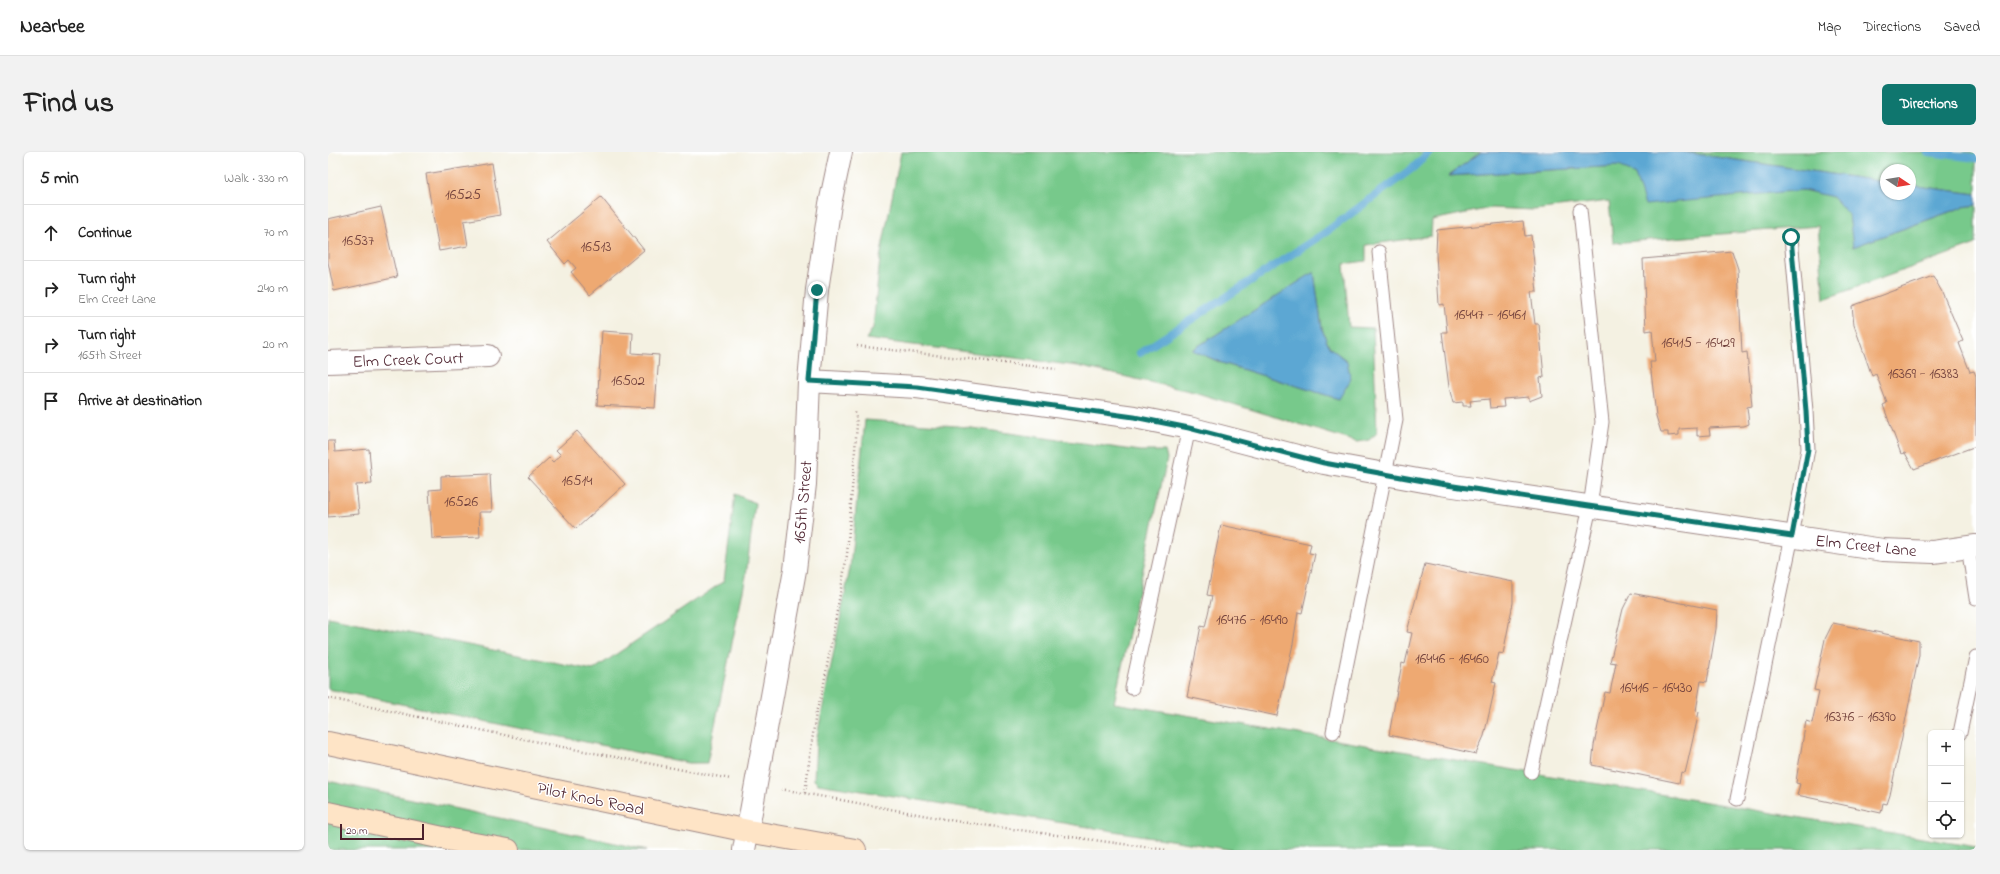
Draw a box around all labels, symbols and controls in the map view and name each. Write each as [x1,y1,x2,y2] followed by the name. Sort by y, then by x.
[20,14,85,41] text: Nearbee
[1818,17,1841,38] text: Map
[1863,17,1921,38] text: Directions
[1943,17,1980,38] text: Saved
[24,84,114,125] text: Find us
[1882,84,1976,125] button: Directions
[1880,164,1916,200] north arrow
[40,166,79,191] text: 5 min
[224,169,288,188] text: Walk · 330 m
[445,184,481,206] house number: 16525
[40,222,62,244] icon: ahead
[78,222,132,244] text: Continue
[264,223,288,242] text: 70 m
[1782,228,1800,246] route start
[342,230,374,252] house number: 16537
[581,236,611,258] house number: 16513
[78,268,136,290] text: Turn right
[40,278,62,300] icon: right
[257,279,288,298] text: 240 m
[808,281,826,299] route end
[78,290,156,309] text: Elm Creet Lane
[1454,304,1526,326] house number: 16447 - 16461
[78,324,136,346] text: Turn right
[1661,332,1735,354] house number: 16415 - 16429
[40,334,62,356] icon: right
[263,335,288,354] text: 20 m
[78,346,142,365] text: 165th Street
[352,346,464,375] street label: Elm Creek Court
[1887,363,1959,385] house number: 16369 - 16383
[611,370,645,392] house number: 16502
[40,390,62,412] icon: arrive
[78,390,202,412] text: Arrive at destination
[787,459,820,545] street label: 165th Street
[562,470,592,492] house number: 16514
[444,491,478,513] house number: 16526
[1814,529,1918,564] street label: Elm Creet Lane
[1216,609,1289,631] house number: 16476 - 16490
[1415,648,1490,670] house number: 16446 - 16460
[1620,677,1693,699] house number: 16416 - 16430
[1824,706,1897,728] house number: 16376 - 16390
[1928,730,1964,838] map controls
[1928,730,1964,766] button: +
[1928,766,1964,802] button: −
[535,776,647,823] street label: Pilot Knob Road
[1928,802,1964,838] button: locate
[340,822,424,841] scale bar
[346,823,368,839] text: 20 m

